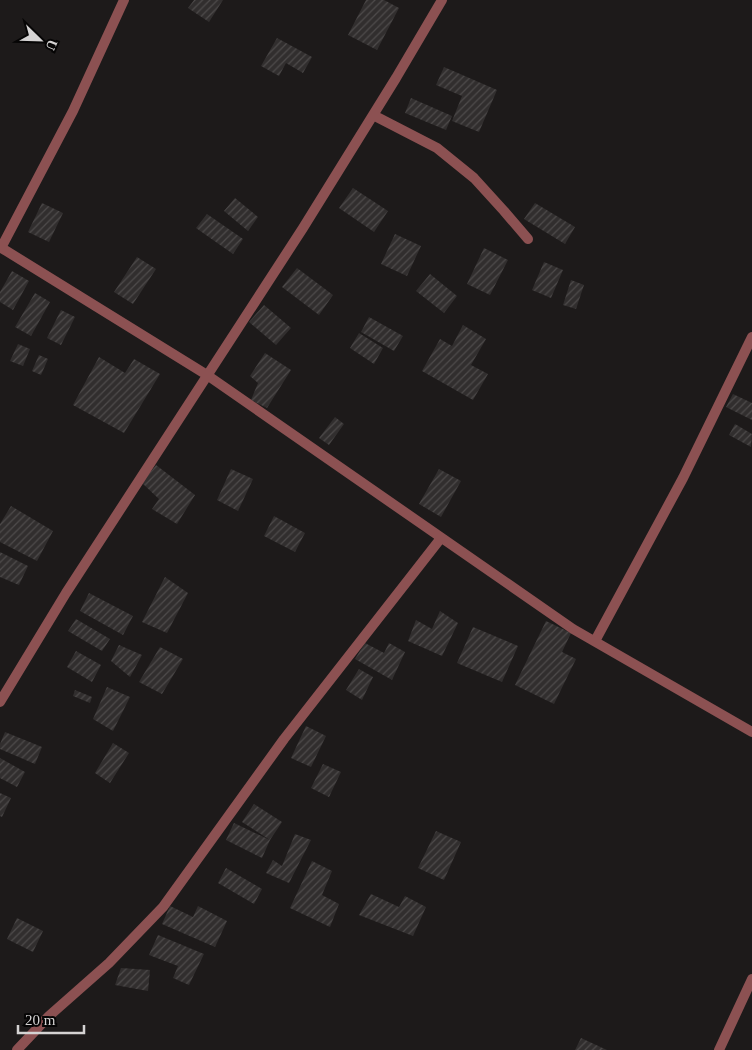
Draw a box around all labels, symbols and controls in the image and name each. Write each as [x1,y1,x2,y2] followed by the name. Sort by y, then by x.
[15,15,65,65] north arrow
[43,37,60,52] text: U
[18,1002,84,1034] scale bar
[25,1012,56,1028] text: 20 m

